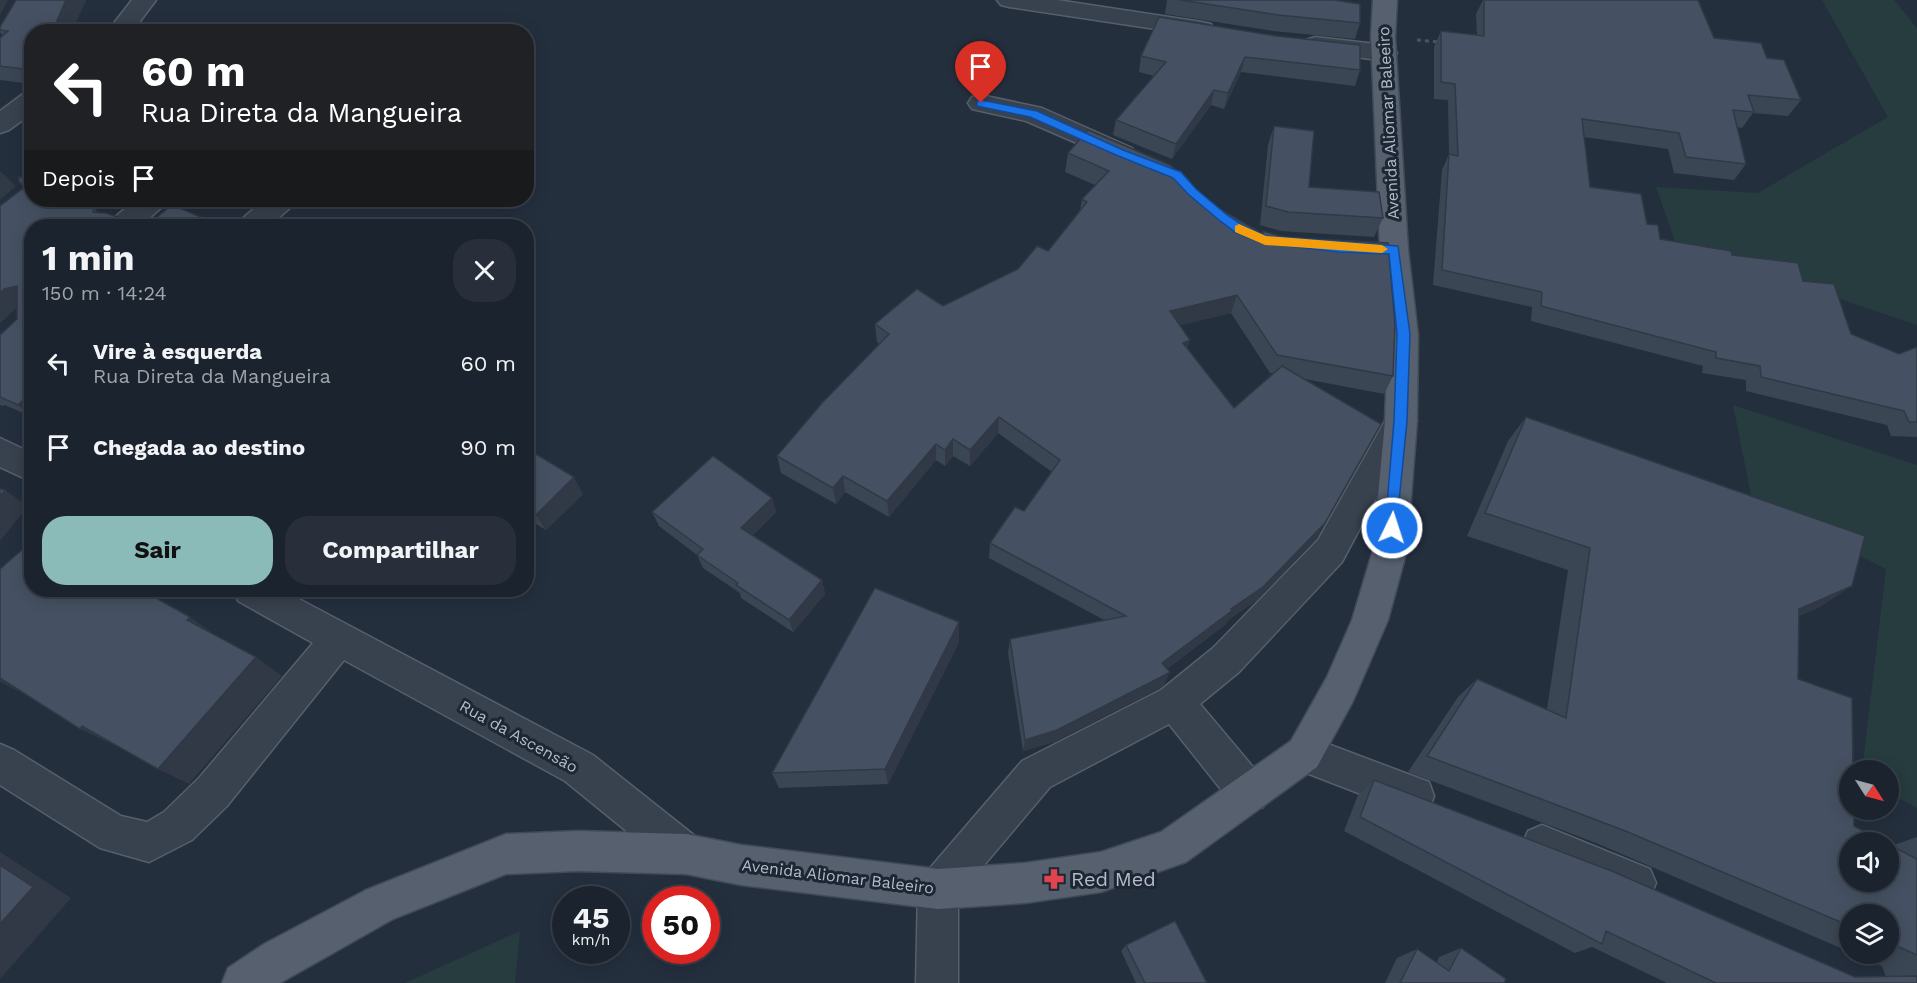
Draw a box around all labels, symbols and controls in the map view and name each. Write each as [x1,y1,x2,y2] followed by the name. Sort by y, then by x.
[1374,26,1403,220] street label: Avenida Aliomar Baleeiro
[955,41,1006,103] pin
[141,47,245,96] text: 60 m
[42,48,120,126] icon: left
[964,50,997,83] icon: arrive
[141,97,462,129] text: Rua Direta da Mangueira
[127,162,160,195] icon: arrive
[42,166,115,191] text: Depois
[42,237,134,279] text: 1 min
[453,239,516,302] button: close
[42,281,167,305] text: 150 m · 14:24
[93,339,262,364] text: Vire à esquerda
[42,347,75,380] icon: left
[460,351,516,376] text: 60 m
[93,364,331,388] text: Rua Direta da Mangueira
[42,431,75,464] icon: arrive
[93,435,305,460] text: Chegada ao destino
[460,435,516,460] text: 90 m
[1360,496,1424,560] position arrow
[42,516,273,585] button: Sair
[285,516,516,585] button: Compartilhar
[456,696,581,777] street label: Rua da Ascensão
[1839,760,1899,820] north arrow
[1839,760,1899,964] map controls
[1839,832,1899,892] button: sound
[741,855,935,898] street label: Avenida Aliomar Baleeiro
[1042,867,1066,891] pharmacy icon: Red Med
[1071,867,1156,891] place label: Red Med
[642,886,720,964] speed limit sign: 50
[573,900,609,935] text: 45
[1839,904,1899,964] button: layers
[572,931,610,949] text: km/h

